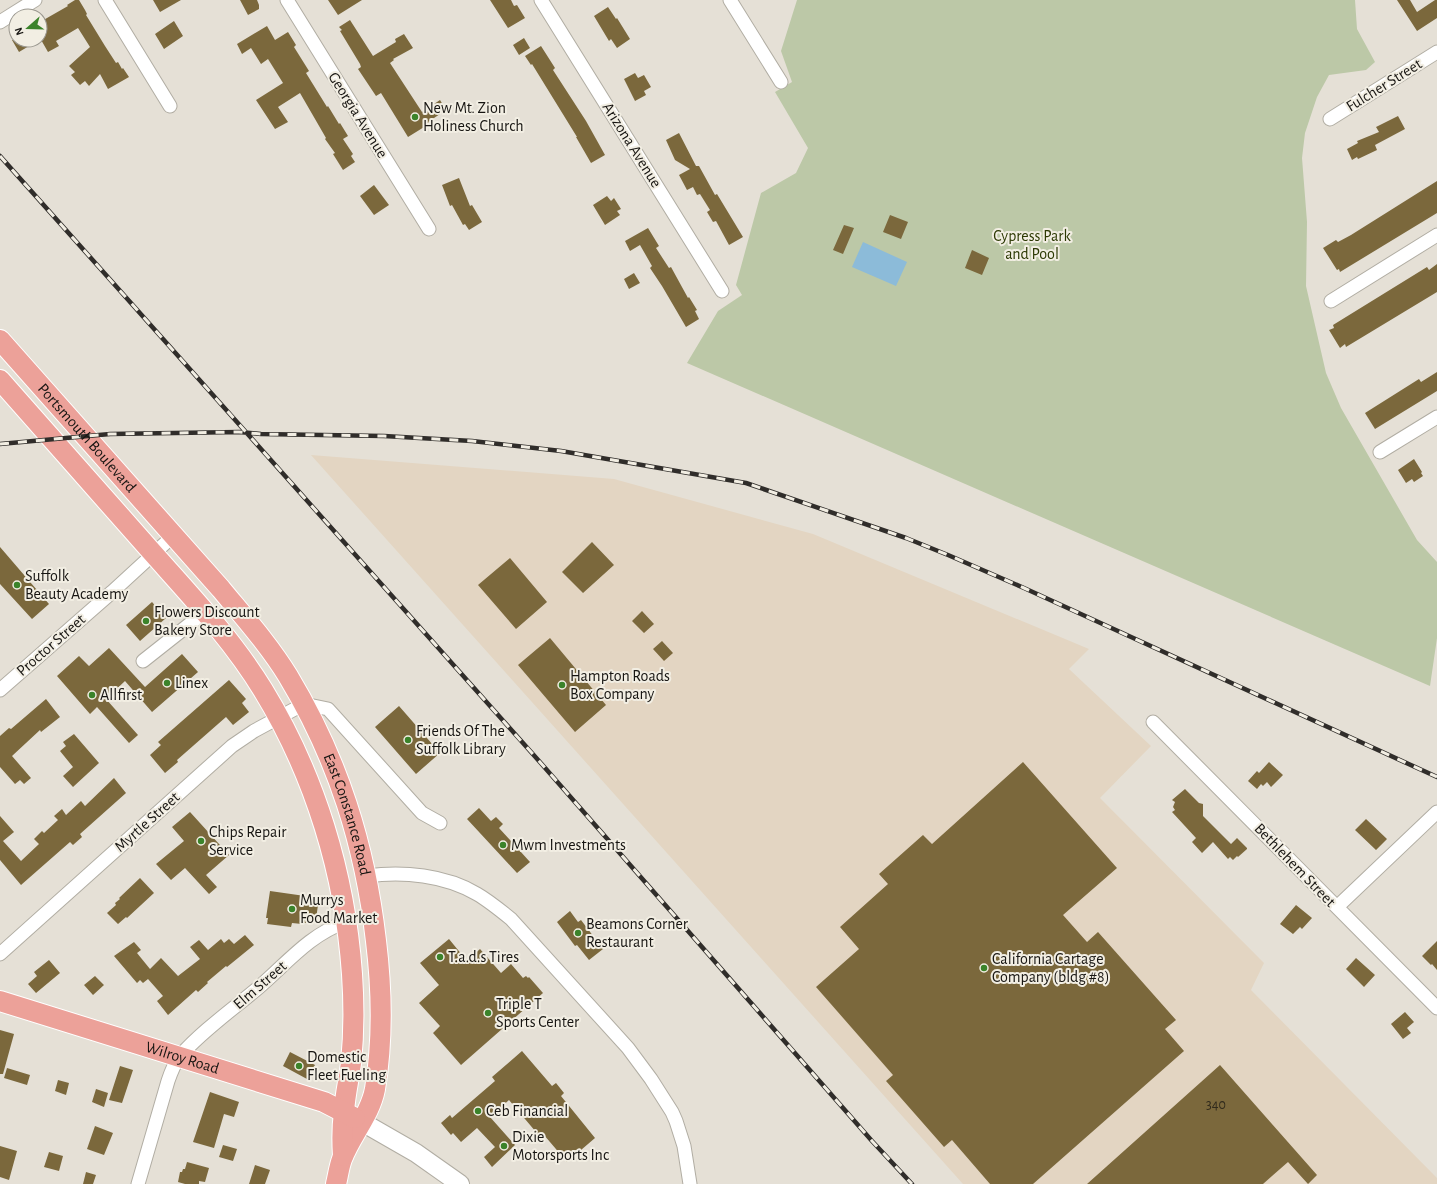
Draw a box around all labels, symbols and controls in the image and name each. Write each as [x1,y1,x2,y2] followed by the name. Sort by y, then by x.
[8,8,48,48] north arrow
[13,26,26,37] text: N
[1343,56,1425,114] street label: Fulcher Street
[325,69,391,161] street label: Georgia Avenue
[423,100,524,134] place label: New Mt. Zion Holiness Church
[599,100,665,190] street label: Arizona Avenue
[410,112,420,122] marker: New Mt. Zion Holiness Church
[993,228,1071,262] park label: Cypress Park and Pool
[35,380,139,495] street label: Portsmouth Boulevard
[25,568,128,603] place label: Suffolk Beauty Academy
[12,580,22,590] marker: Suffolk Beauty Academy
[154,604,260,639] place label: Flowers Discount Bakery Store
[14,611,88,679] street label: Proctor Street
[141,616,151,626] marker: Flowers Discount Bakery Store
[570,668,670,703] place label: Hampton Roads Box Company
[175,675,208,691] place label: Linex
[162,678,172,688] marker: Linex
[557,680,567,690] marker: Hampton Roads Box Company
[100,687,142,703] place label: Allfirst
[87,690,97,700] marker: Allfirst
[416,723,506,758] place label: Friends Of The Suffolk Library
[403,735,413,745] marker: Friends Of The Suffolk Library
[321,751,373,877] street label: East Constance Road
[112,789,183,856] street label: Myrtle Street
[1251,820,1339,910] street label: Bethlehem Street
[209,824,287,858] place label: Chips Repair Service
[196,836,206,846] marker: Chips Repair Service
[511,837,626,853] place label: Mwm Investments
[498,840,508,850] marker: Mwm Investments
[300,892,377,926] place label: Murrys Food Market
[287,904,297,914] marker: Murrys Food Market
[586,916,689,950] place label: Beamons Corner Restaurant
[573,928,583,938] marker: Beamons Corner Restaurant
[448,949,519,965] place label: T.a.d.s Tires
[992,951,1110,986] place label: California Cartage Company (bldg #8)
[435,952,445,962] marker: T.a.d.s Tires
[230,958,290,1012] street label: Elm Street
[979,963,989,973] marker: California Cartage Company (bldg #8)
[496,996,580,1030] place label: Triple T Sports Center
[483,1008,493,1018] marker: Triple T Sports Center
[144,1039,221,1077] street label: Wilroy Road
[307,1049,386,1083] place label: Domestic Fleet Fueling
[294,1061,304,1071] marker: Domestic Fleet Fueling
[1206,1098,1226,1112] house number: 340
[486,1103,568,1119] place label: Ceb Financial
[473,1106,483,1116] marker: Ceb Financial
[512,1129,609,1163] place label: Dixie Motorsports Inc
[499,1141,509,1151] marker: Dixie Motorsports Inc

